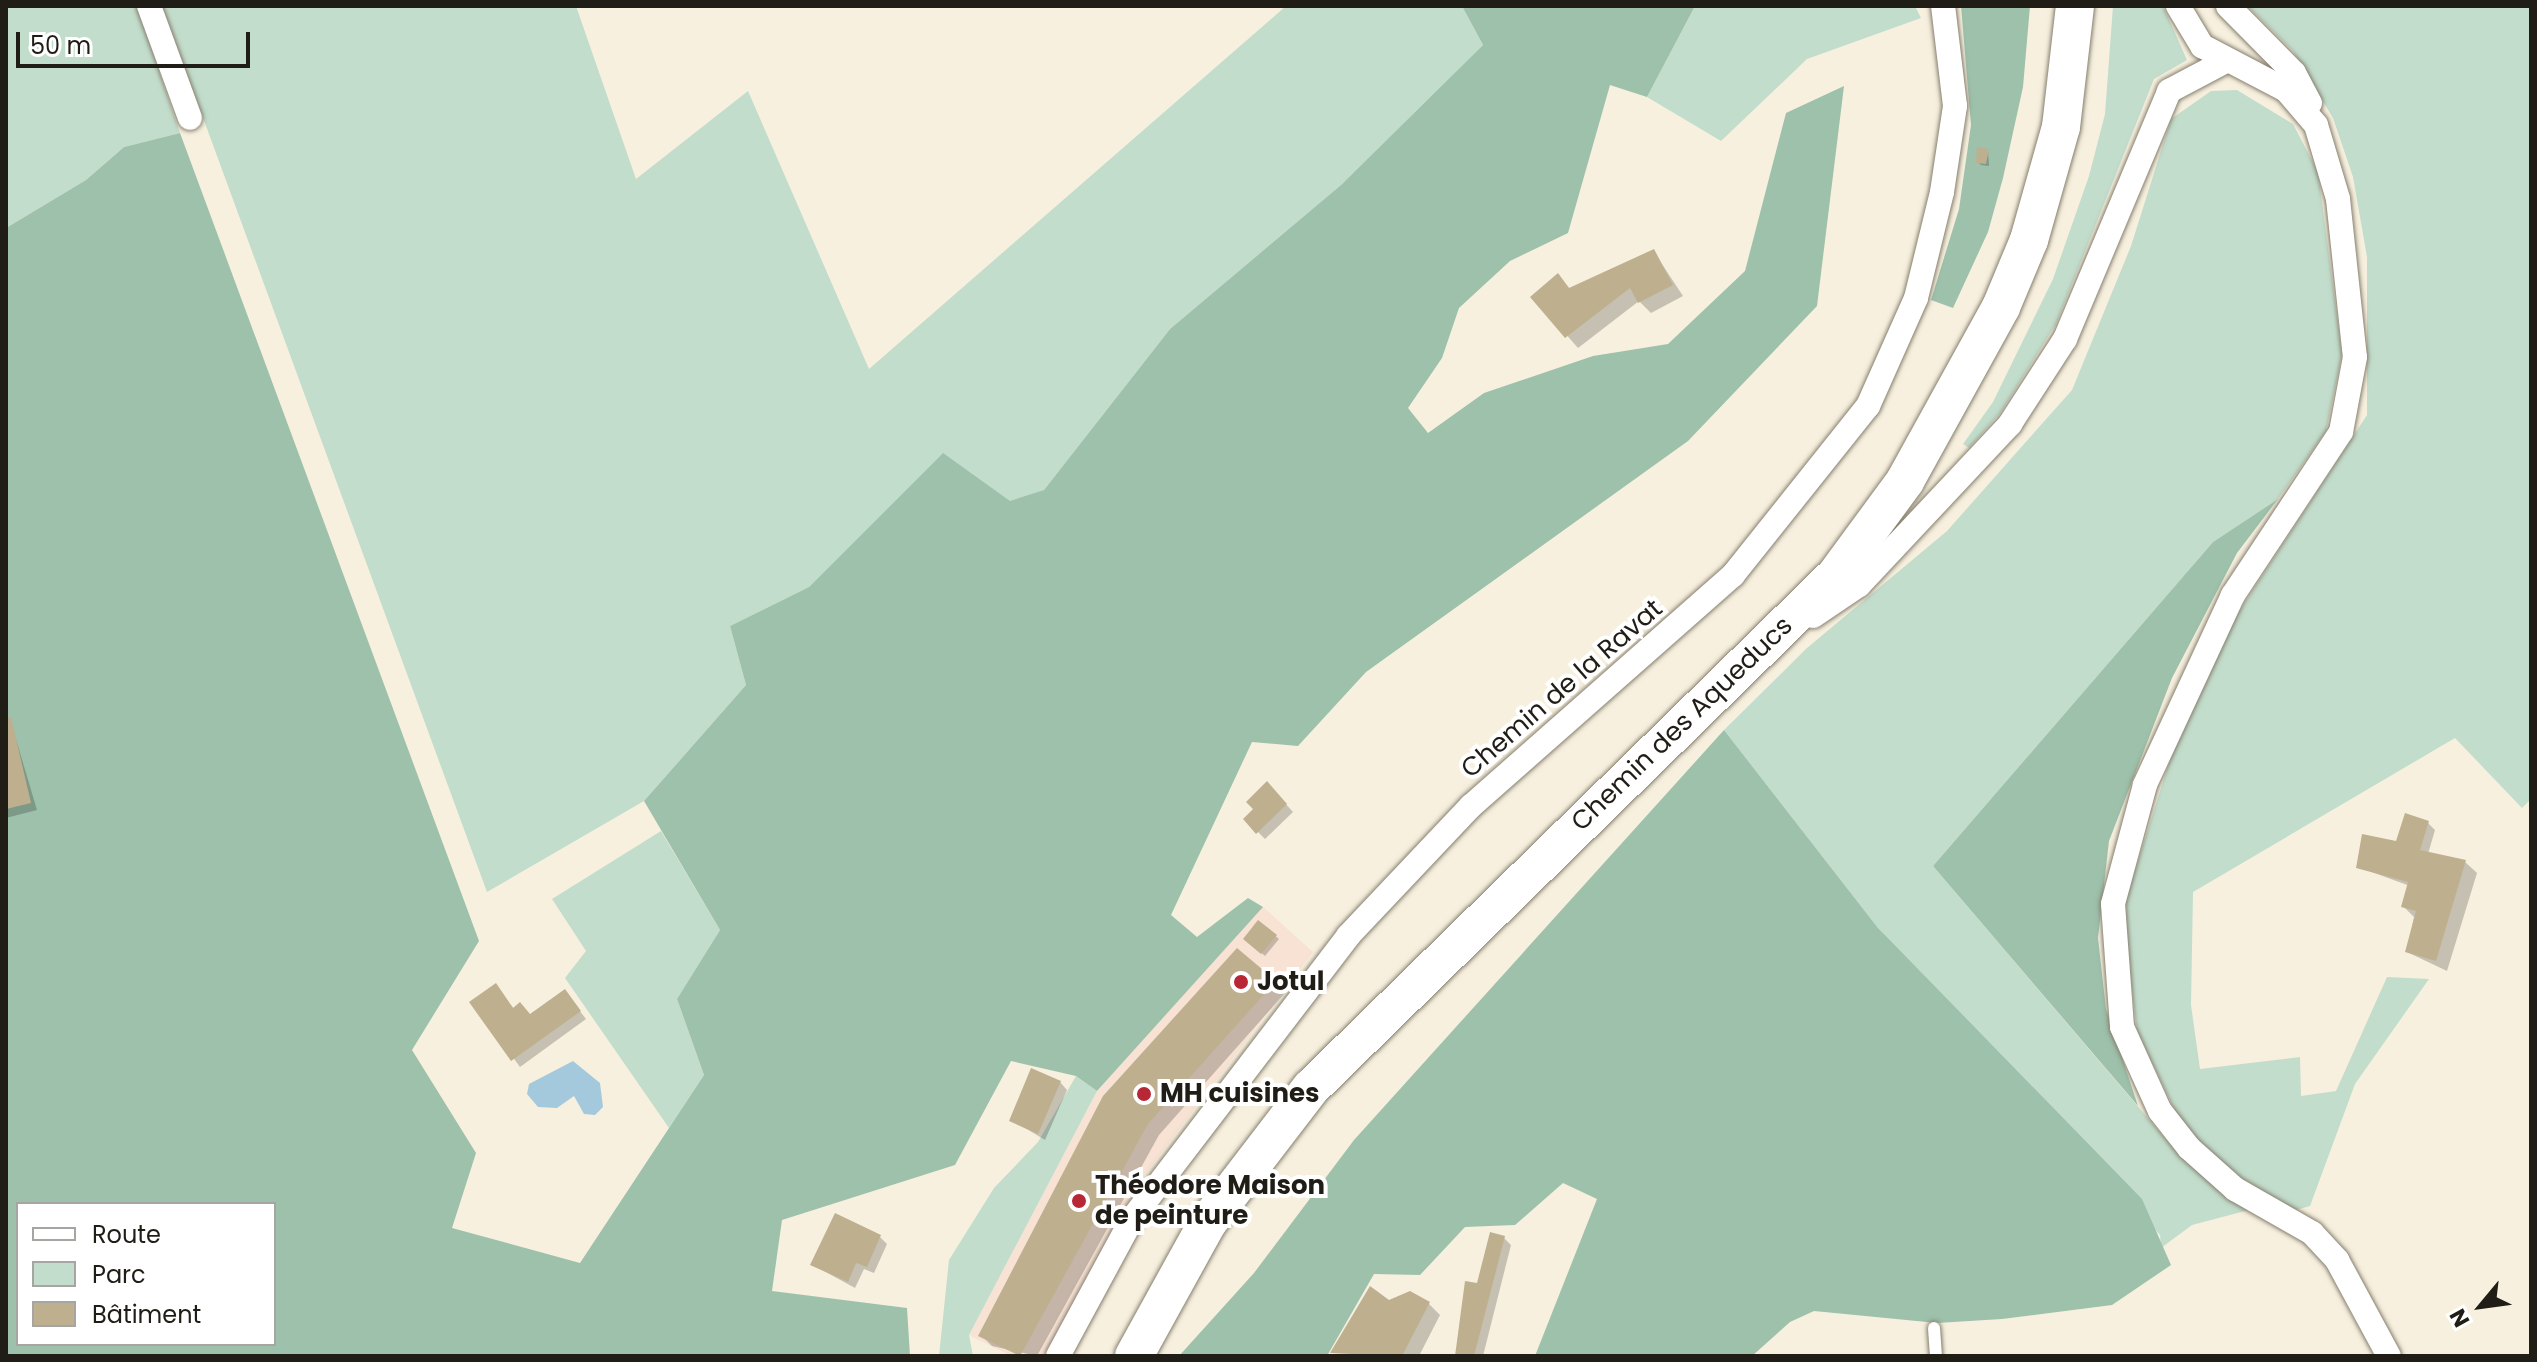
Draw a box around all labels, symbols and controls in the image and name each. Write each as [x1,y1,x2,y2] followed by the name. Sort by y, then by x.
[20,16,254,66] scale bar
[30,29,91,62] text: 50 m
[1455,593,1669,785] street label: Chemin de la Ravat
[1565,610,1799,838] street label: Chemin des Aqueducs
[1257,966,1324,998] place label: Jotul
[1232,973,1250,991] marker: Jotul
[1160,1078,1320,1110] place label: MH cuisines
[1135,1085,1153,1103] marker: MH cuisines
[1095,1170,1325,1232] place label: Théodore Maison de peinture
[1070,1192,1088,1210] marker: Théodore Maison de peinture
[16,1202,276,1346] legend
[92,1218,161,1251] text: Route
[92,1258,146,1291] text: Parc
[2441,1266,2521,1346] north arrow
[92,1298,201,1331] text: Bâtiment
[2442,1303,2477,1333] text: N

